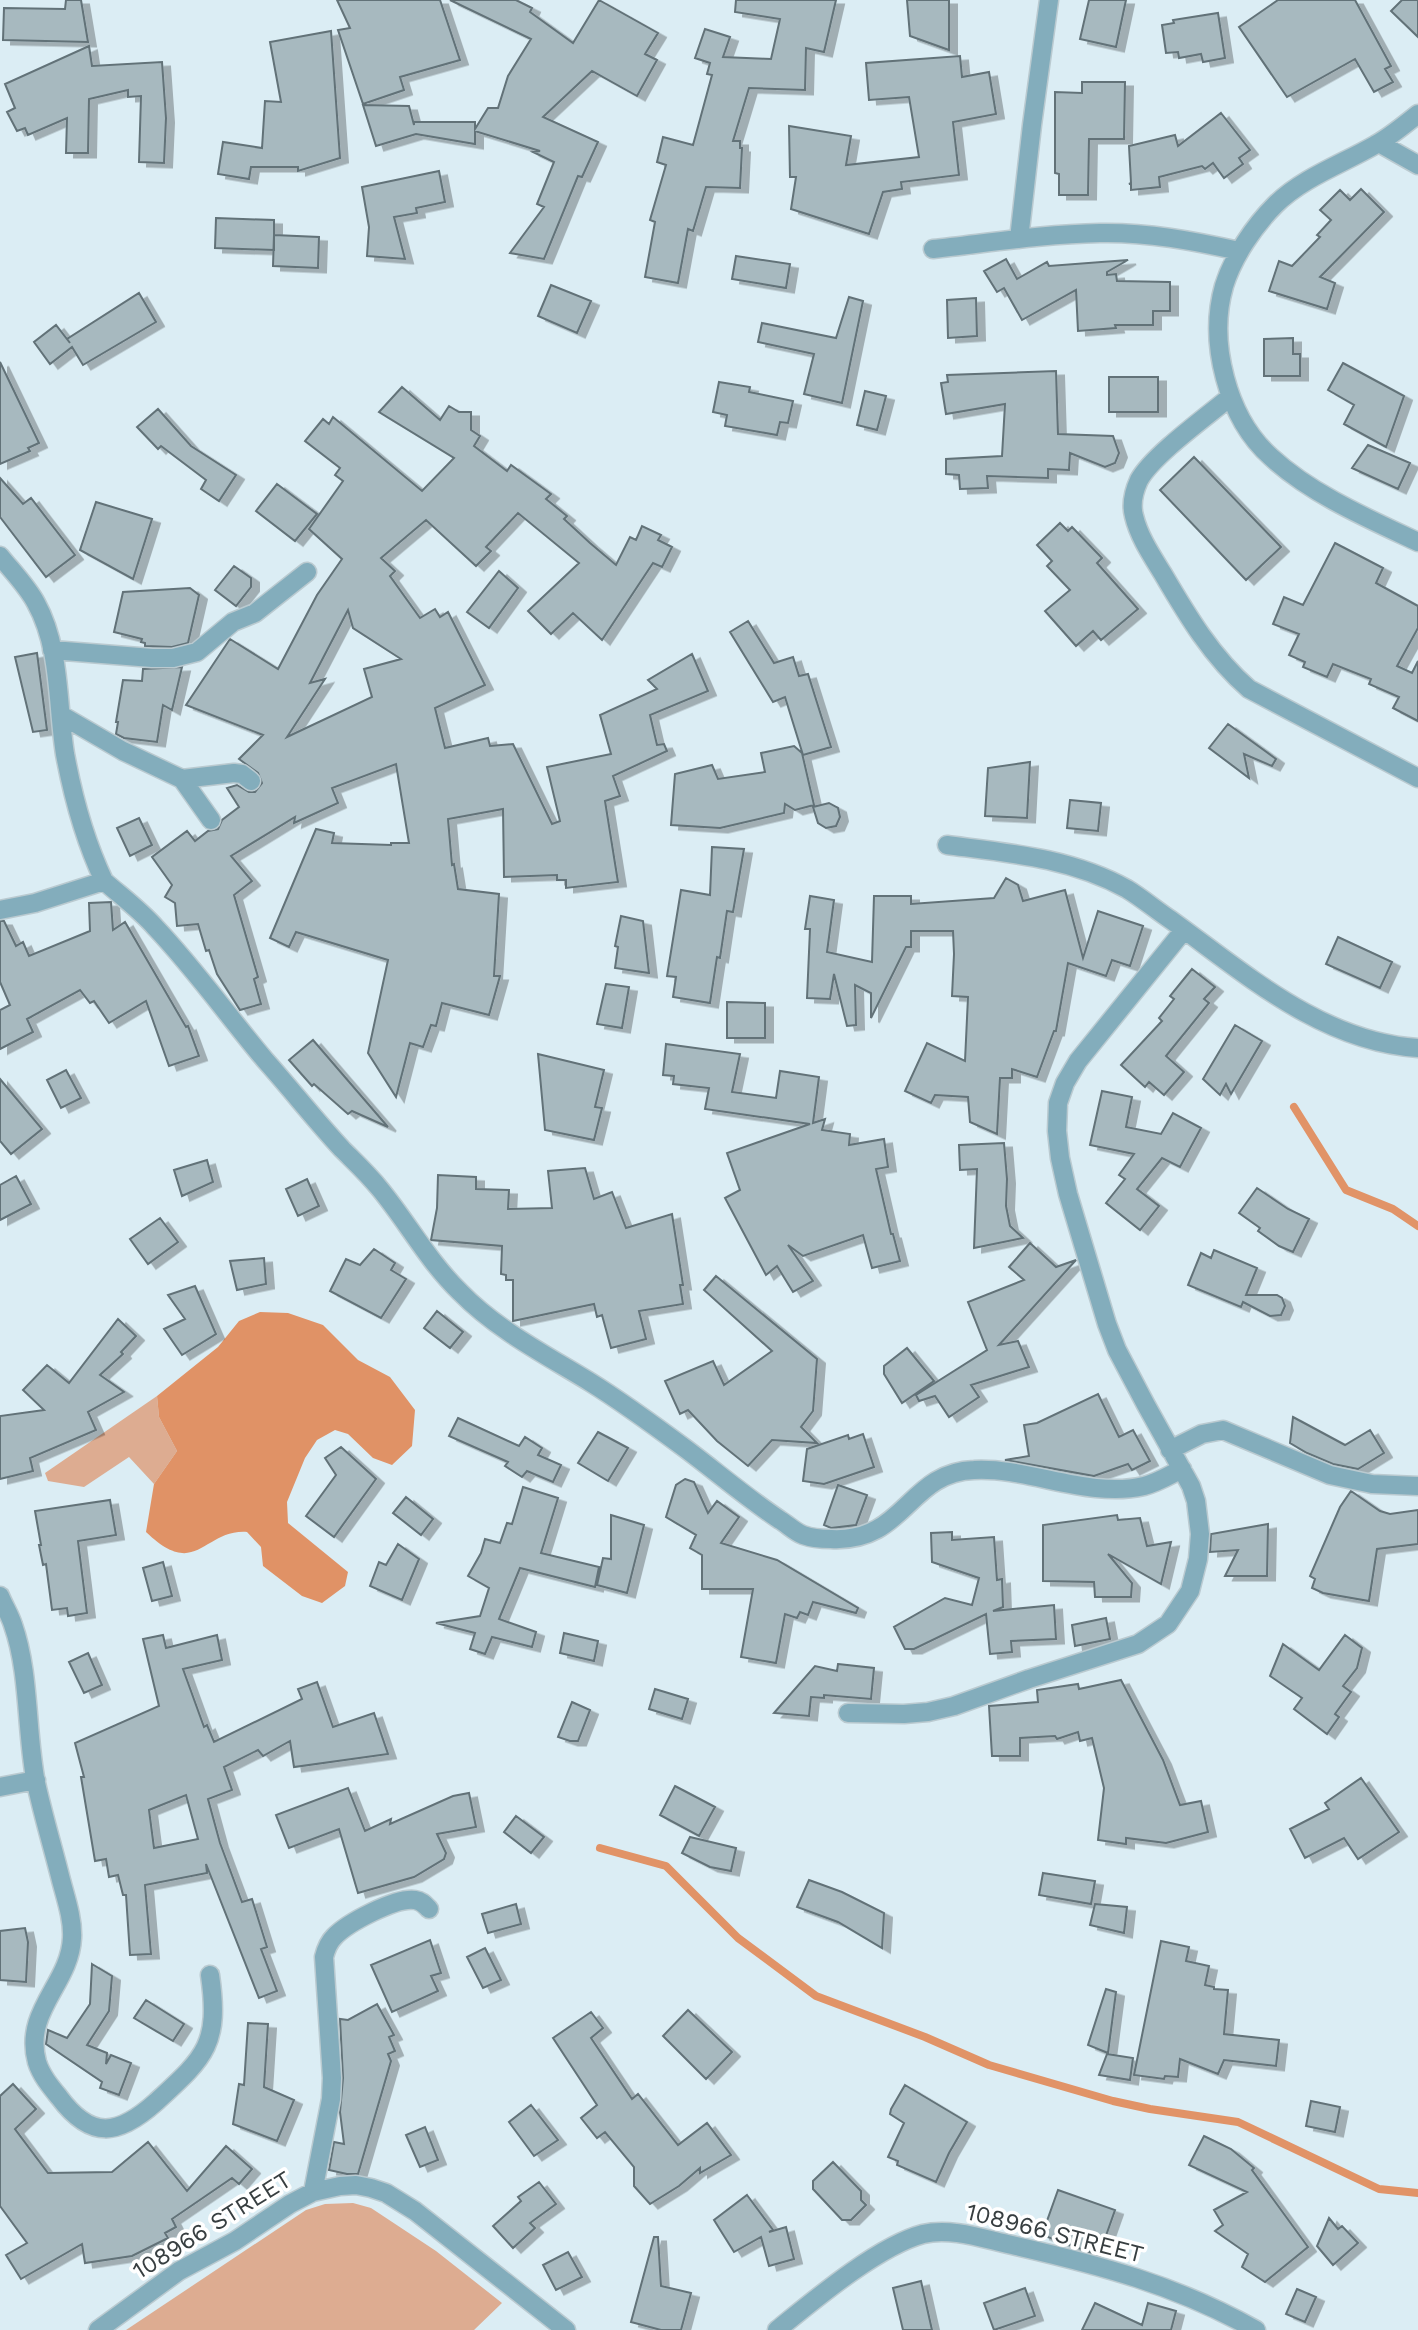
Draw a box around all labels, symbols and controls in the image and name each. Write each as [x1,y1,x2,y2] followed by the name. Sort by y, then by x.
[128,2165,296,2285] street label: 108966 STREET
[964,2197,1146,2269] street label: 108966 STREET

